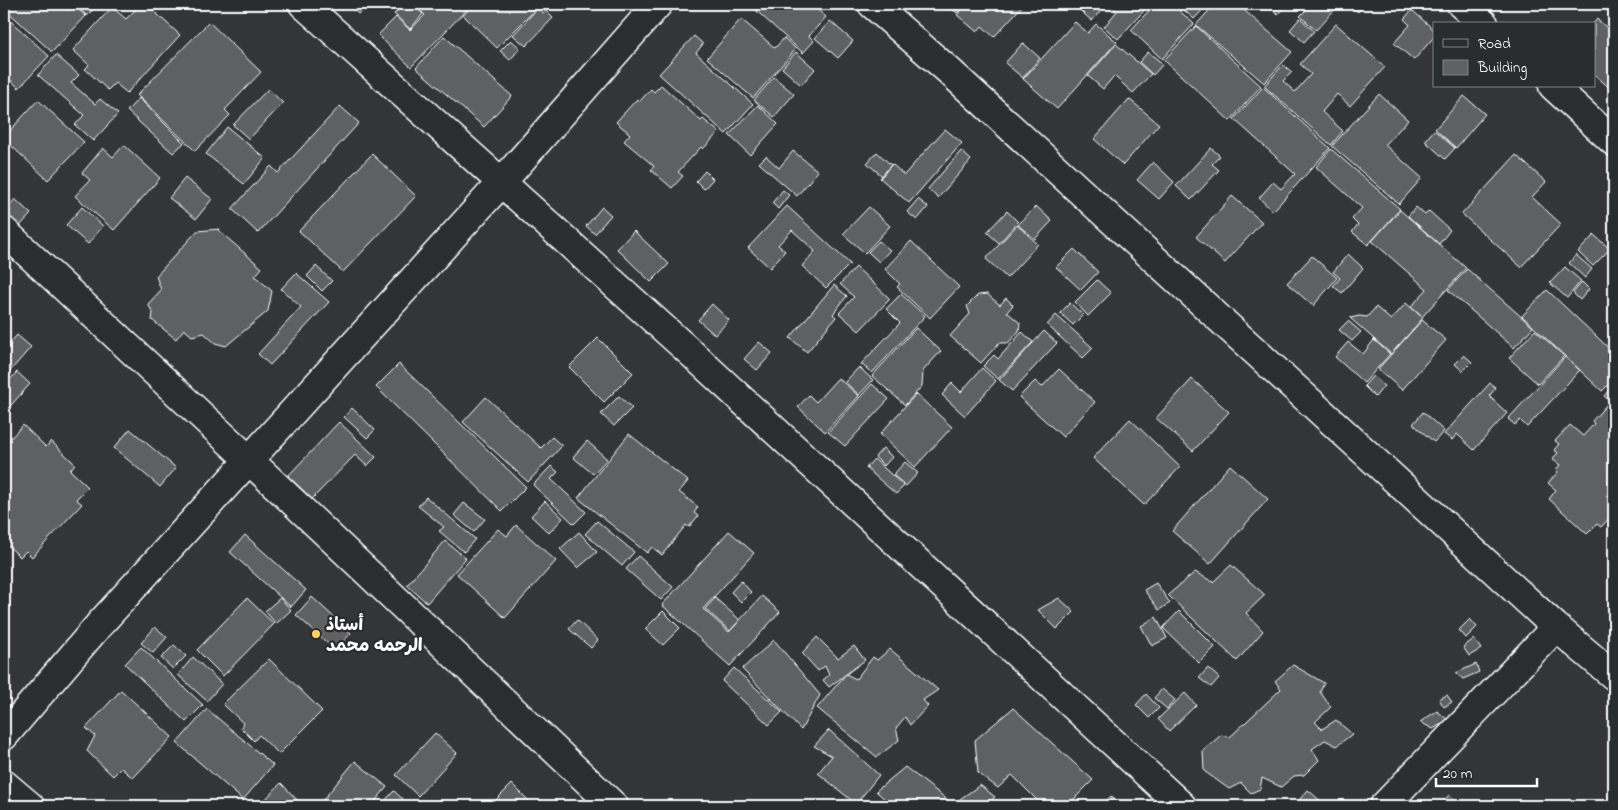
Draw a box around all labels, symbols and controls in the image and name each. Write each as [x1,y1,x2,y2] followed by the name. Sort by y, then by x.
[1433,22,1596,88] legend
[1478,33,1511,55] text: Road
[1477,57,1527,80] text: Building
[326,613,423,660] place label: أستاذ الرحمه محمد
[310,628,322,640] marker: أستاذ الرحمه محمد
[1436,755,1537,787] scale bar
[1443,763,1473,785] text: 20 m

